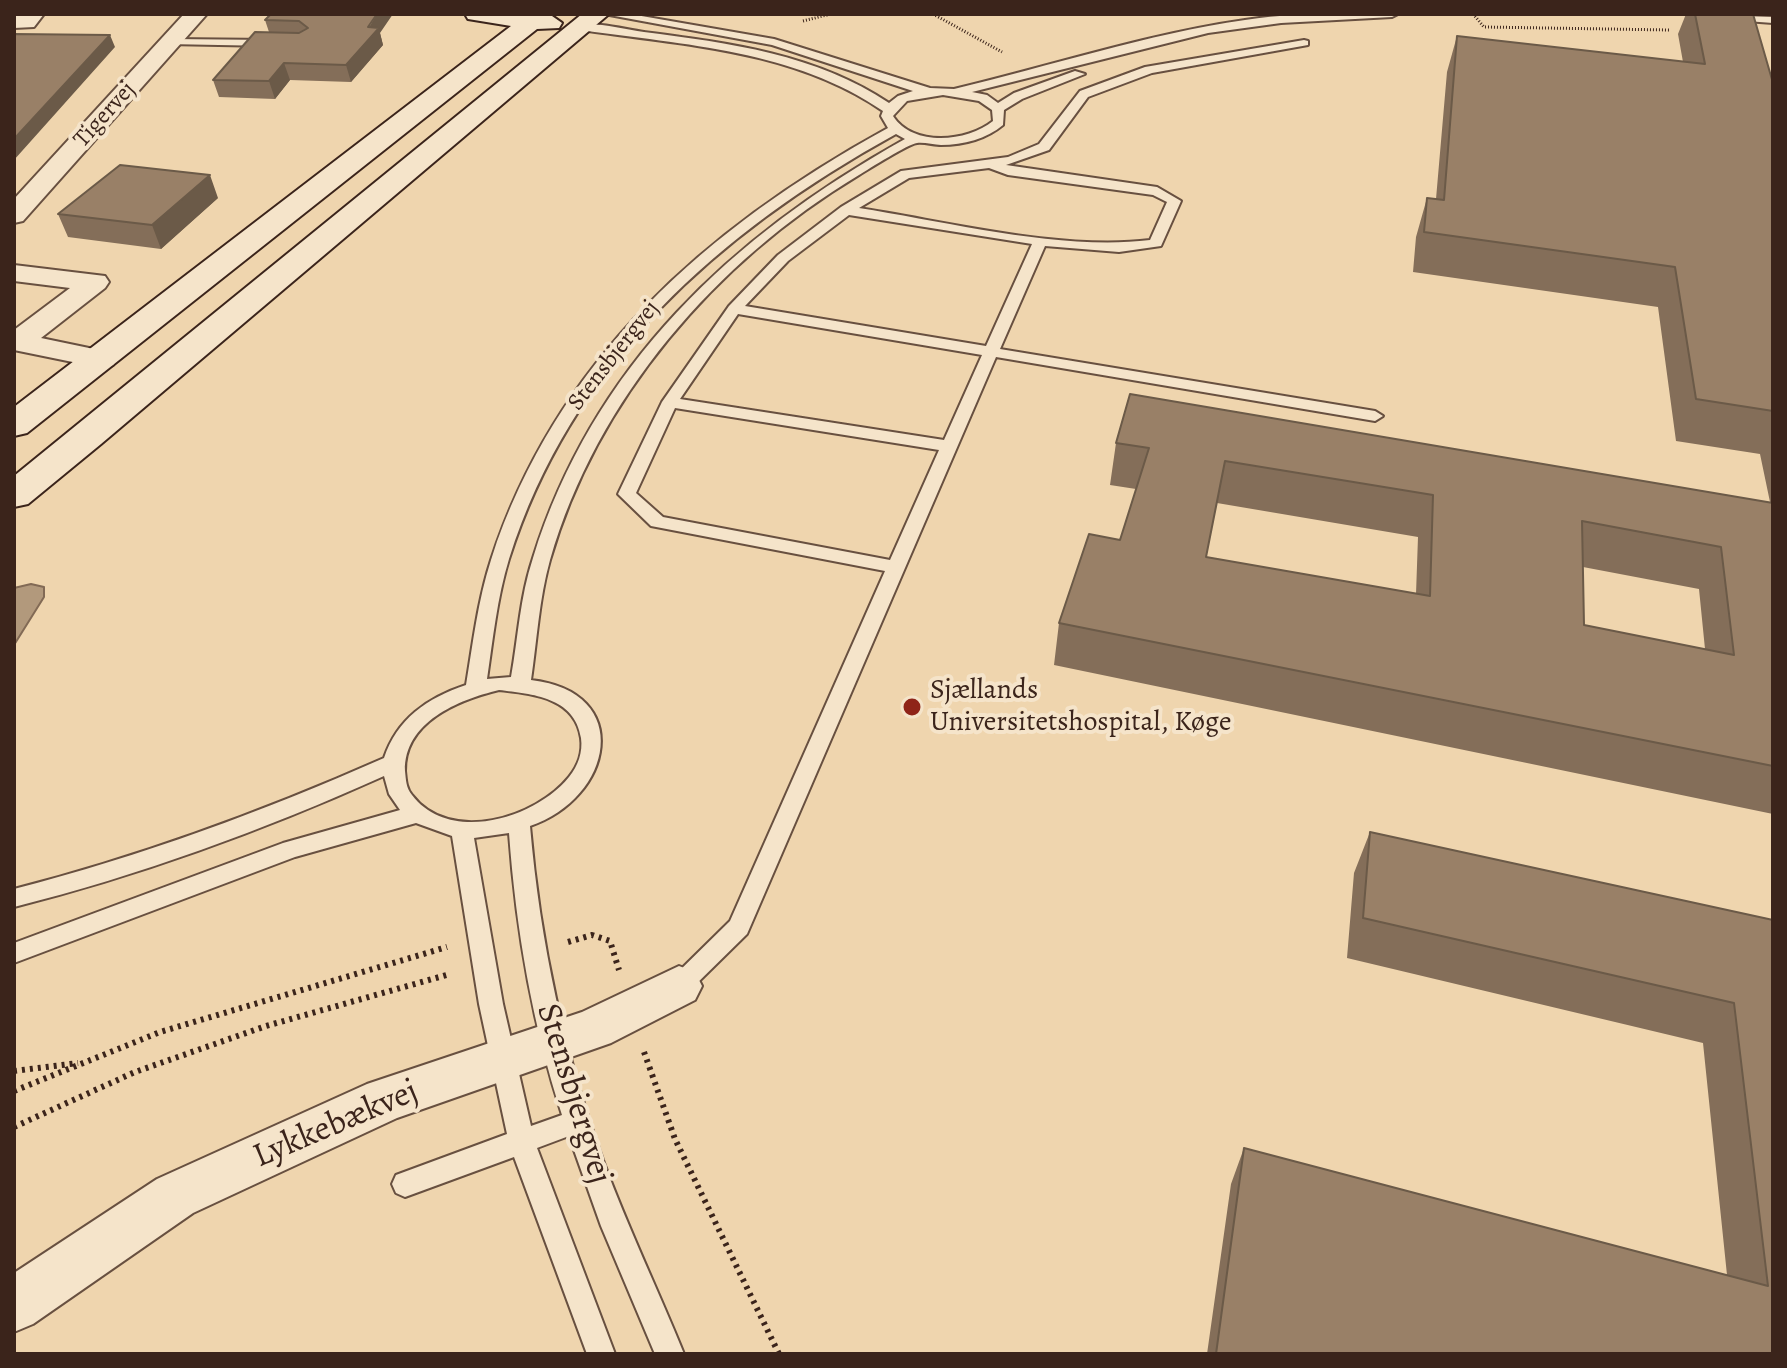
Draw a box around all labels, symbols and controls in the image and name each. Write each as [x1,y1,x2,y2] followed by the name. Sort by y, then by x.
[68,76,142,154] street label: Tigervej
[562,295,666,417] street label: Stensbjergvej
[930,674,1231,740] place label: Sjællands Universitetshospital, Køge
[901,696,923,718] marker: Sjællands Universitetshospital, Køge
[526,999,620,1189] street label: Stensbjergvej
[247,1072,425,1178] street label: Lykkebækvej

